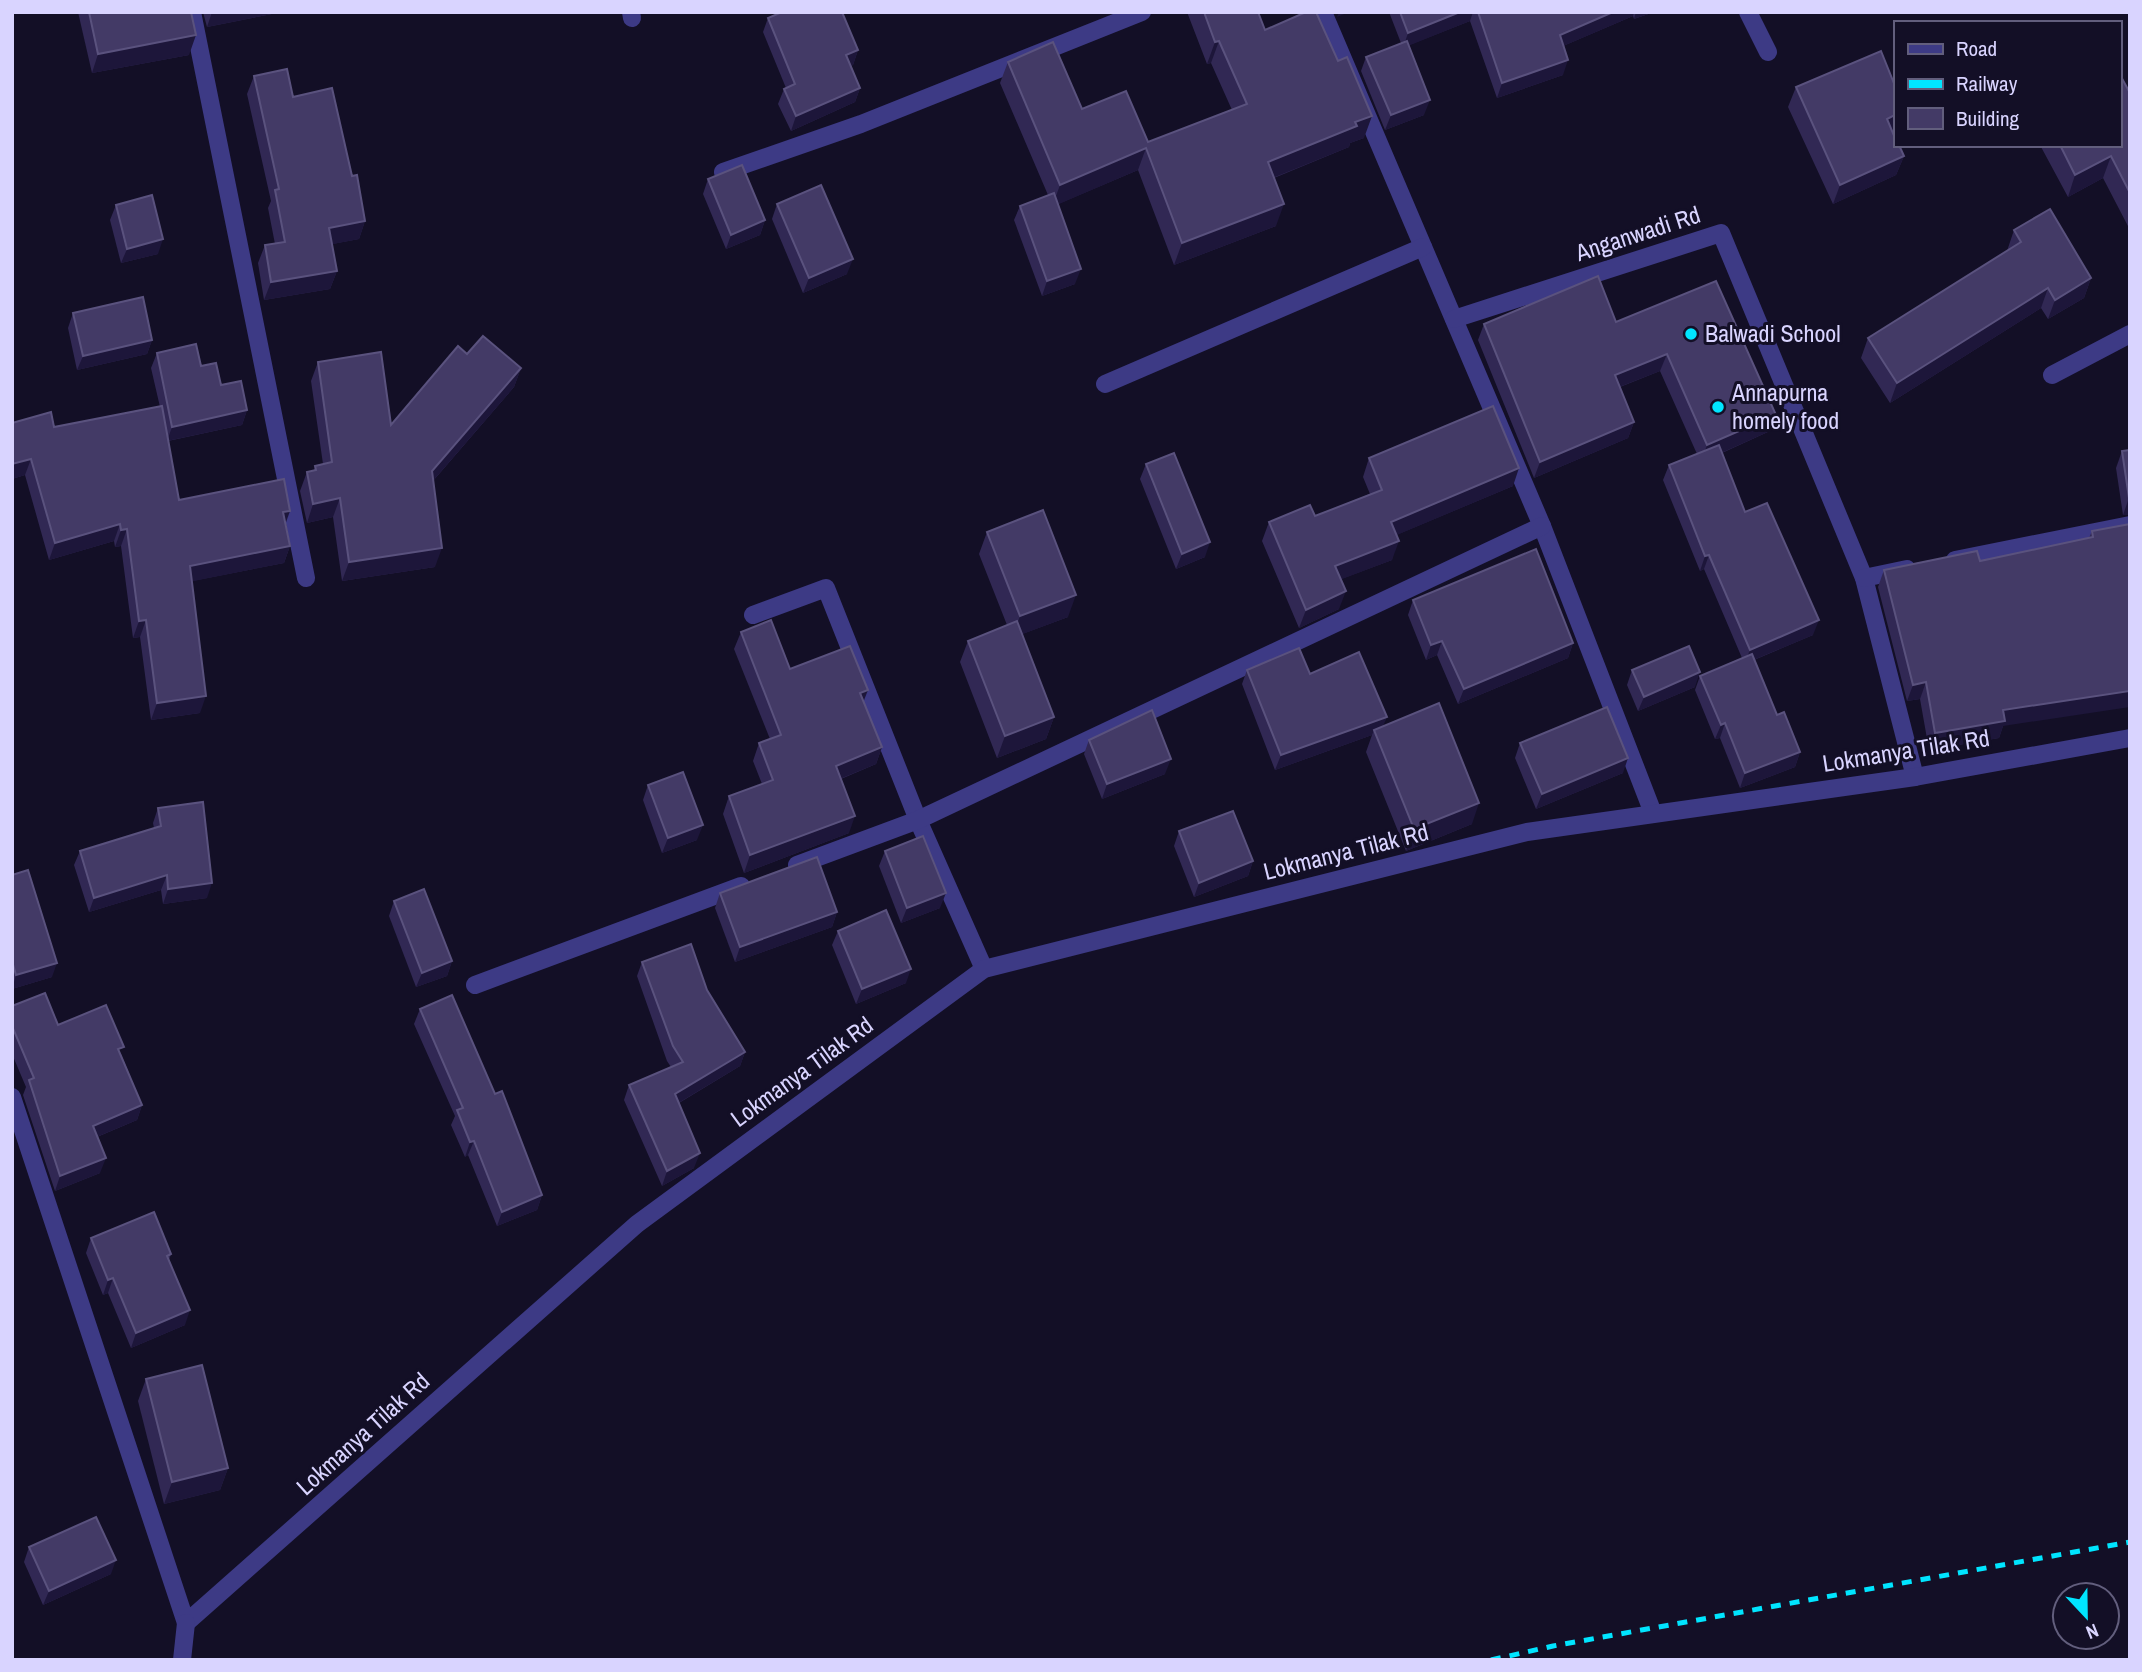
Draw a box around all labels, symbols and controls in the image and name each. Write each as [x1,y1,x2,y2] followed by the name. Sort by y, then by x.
[1894,21,2121,147] legend
[1956,34,1997,63] text: Road
[1956,69,2018,98] text: Railway
[1956,104,2020,133] text: Building
[1570,198,1704,269] street label: Anganwadi Rd
[1705,317,1841,349] place label: Balwadi School
[1683,326,1699,342] marker: Balwadi School
[1731,376,1839,436] place label: Annapurna homely food
[1710,399,1726,415] marker: Annapurna homely food
[1820,721,1992,779] street label: Lokmanya Tilak Rd
[1260,815,1432,887] street label: Lokmanya Tilak Rd
[724,1009,879,1134] street label: Lokmanya Tilak Rd
[289,1365,436,1502] street label: Lokmanya Tilak Rd
[2051,1581,2121,1651] north arrow
[2082,1618,2102,1646] text: N

